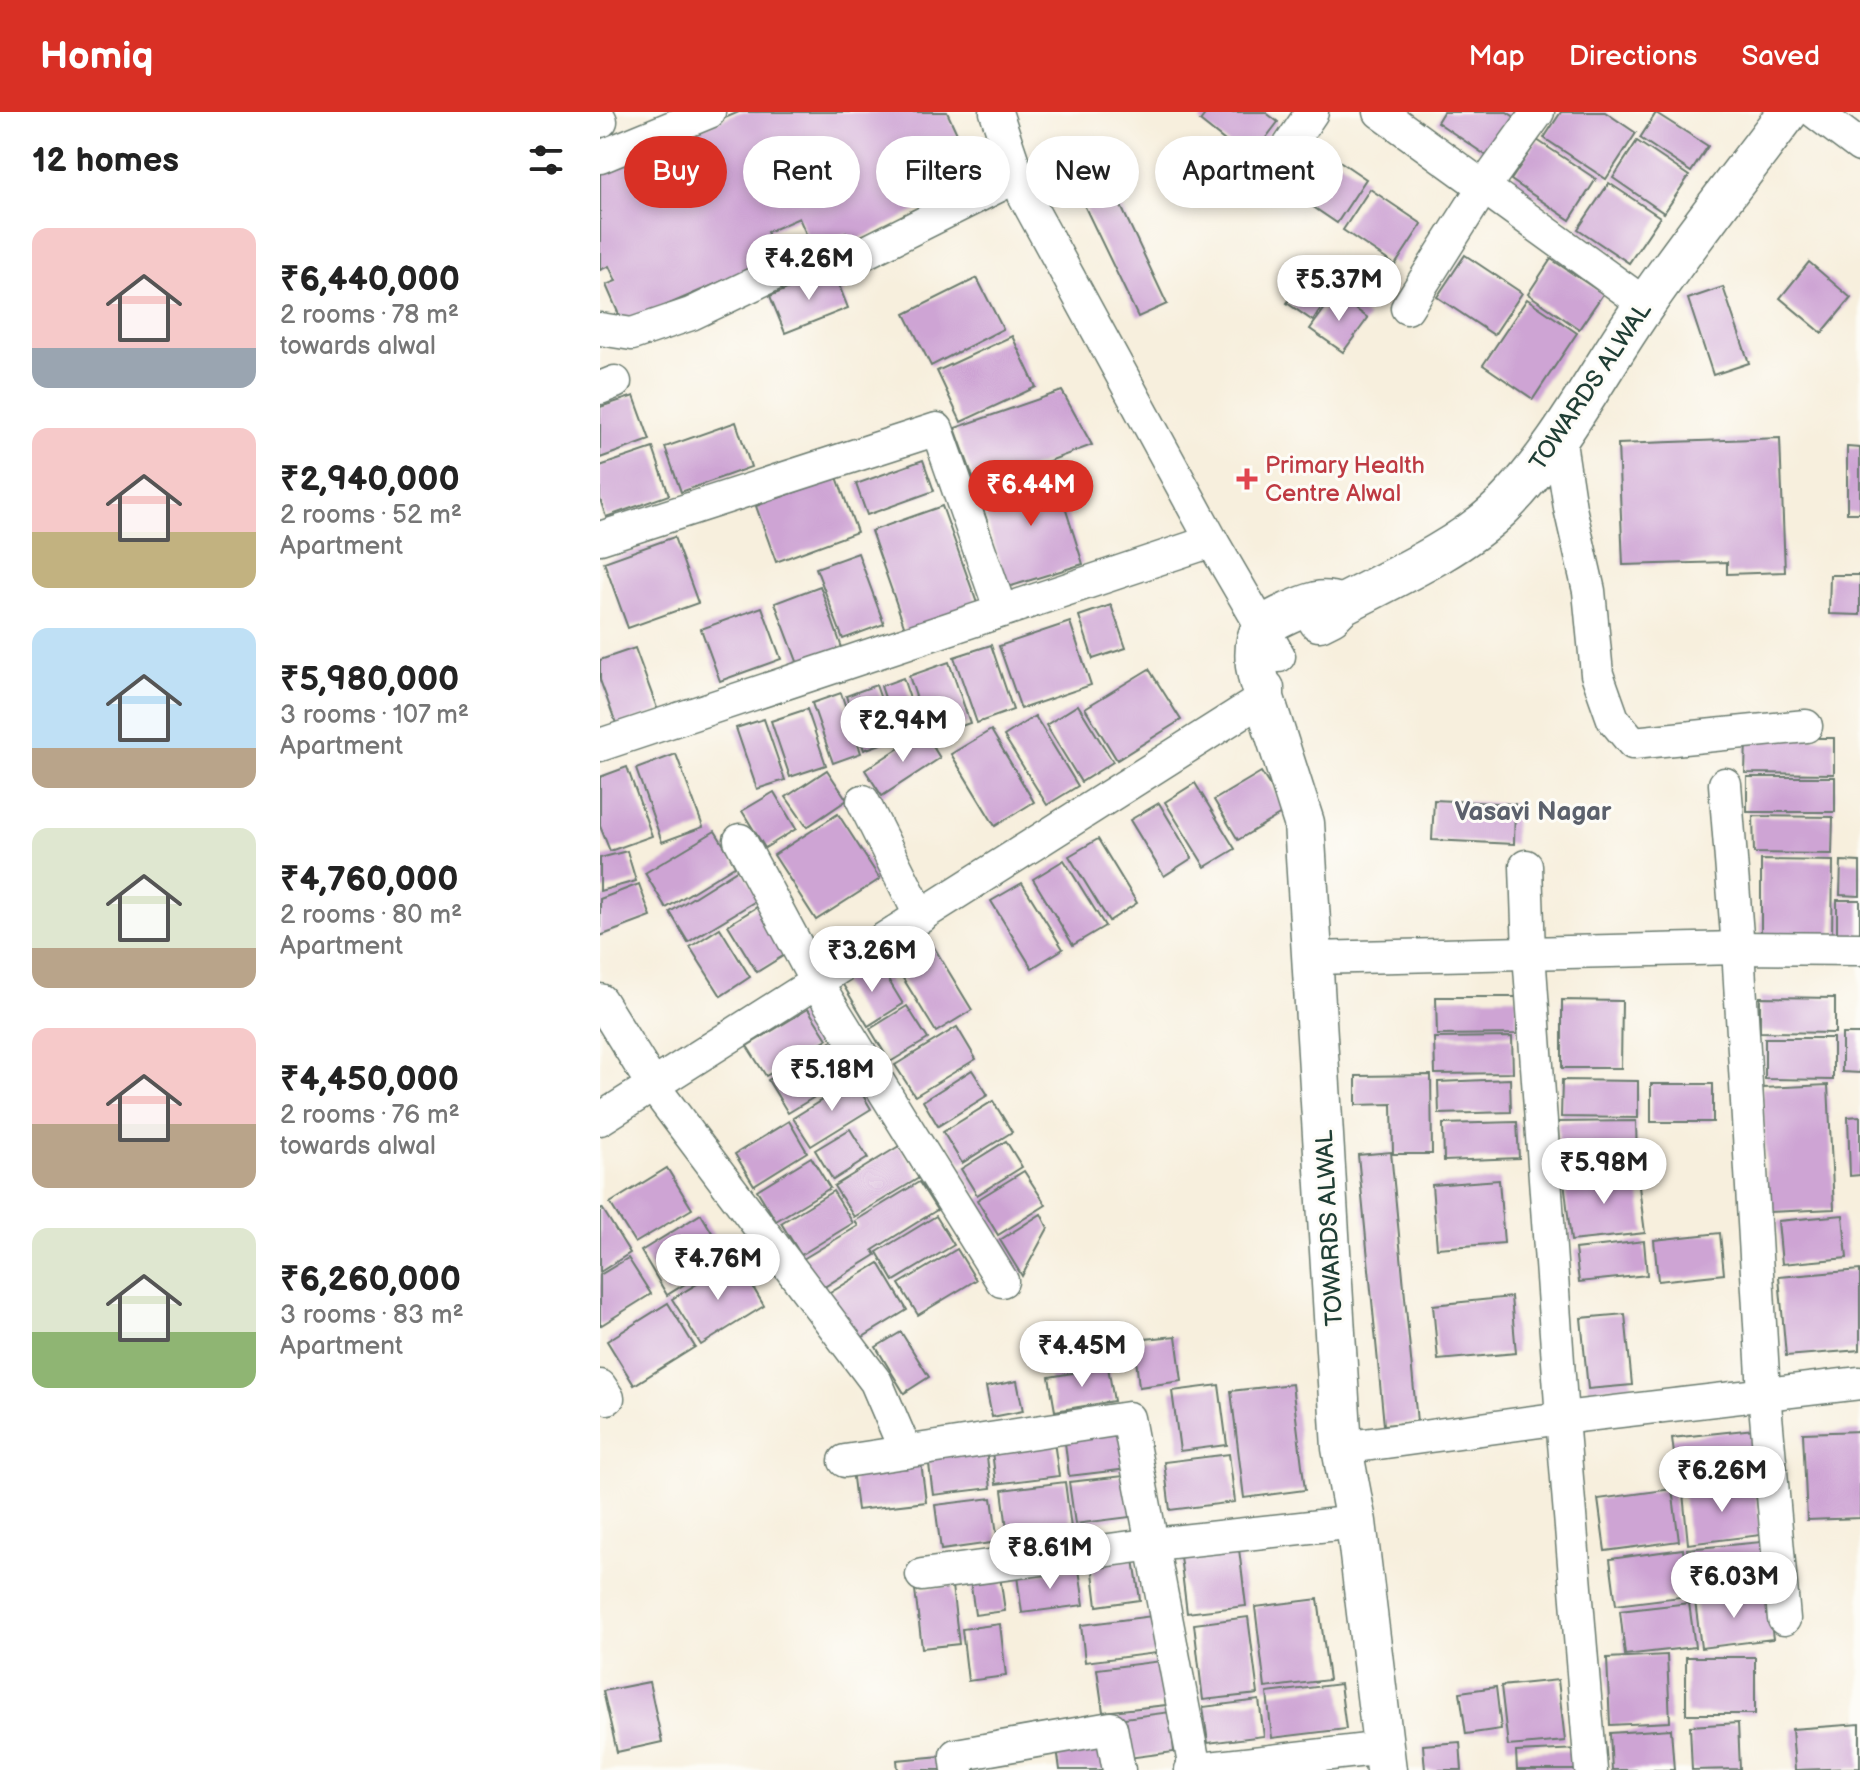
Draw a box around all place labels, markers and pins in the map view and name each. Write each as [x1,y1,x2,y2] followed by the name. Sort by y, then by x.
[744,234,874,302] pin: ₹4.26M
[1274,255,1404,323] pin: ₹5.37M
[1265,451,1425,508] place label: Primary Health Centre Alwal
[966,460,1096,528] pin: ₹6.44M
[1236,468,1258,490] marker: Primary Health Centre Alwal
[838,696,968,764] pin: ₹2.94M
[807,926,937,994] pin: ₹3.26M
[767,1045,897,1113] pin: ₹5.18M
[1539,1138,1669,1206] pin: ₹5.98M
[653,1234,783,1302] pin: ₹4.76M
[1017,1321,1147,1389] pin: ₹4.45M
[1657,1446,1787,1514] pin: ₹6.26M
[985,1523,1115,1591] pin: ₹8.61M
[1669,1552,1799,1620] pin: ₹6.03M

